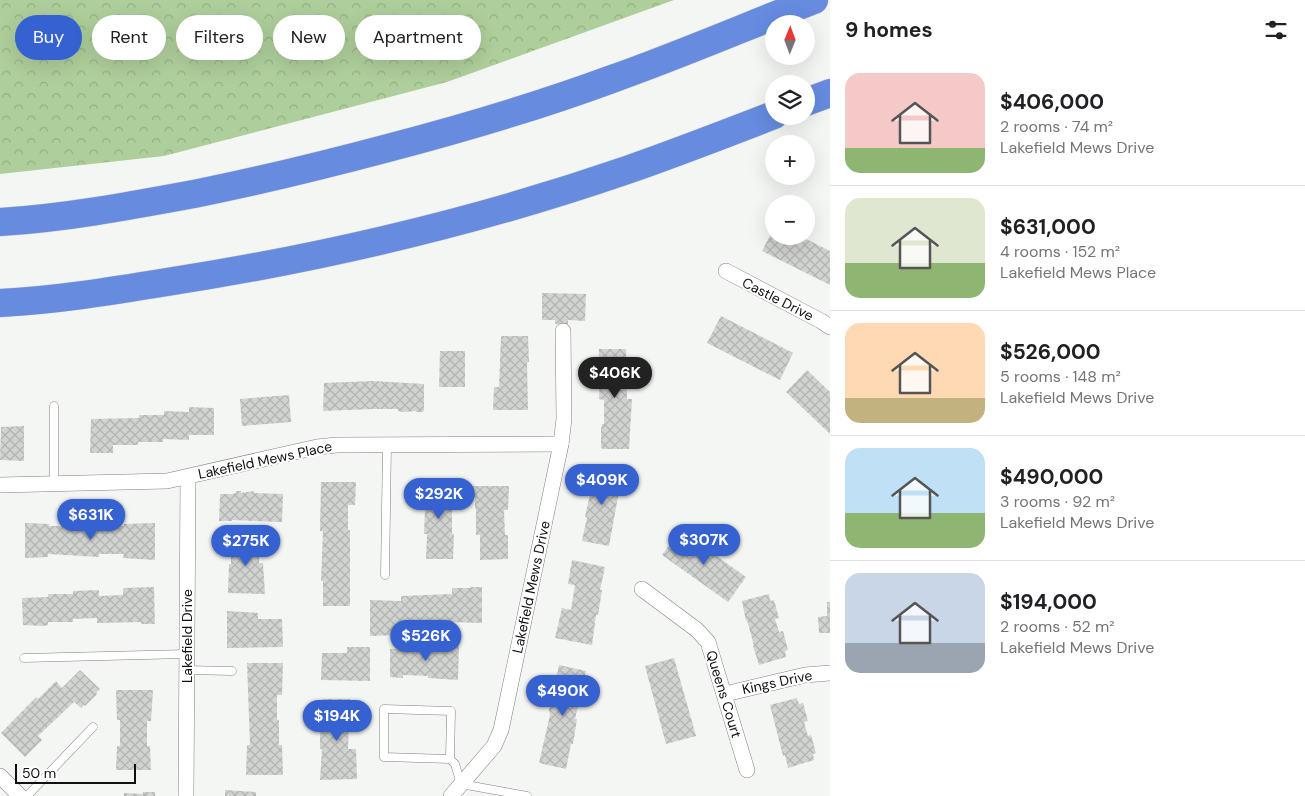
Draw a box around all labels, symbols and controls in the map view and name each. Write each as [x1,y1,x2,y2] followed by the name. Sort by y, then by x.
[15,15,82,60] chip: Buy
[92,15,166,60] chip: Rent
[176,15,263,60] chip: Filters
[273,15,345,60] chip: New
[355,15,481,60] chip: Apartment
[765,15,815,65] north arrow
[765,15,815,245] map controls
[845,16,933,44] text: 9 homes
[1262,16,1290,44] icon: filters
[765,75,815,125] button: layers
[1000,88,1104,116] text: $406,000
[885,93,945,153] icon: home
[1000,116,1113,137] text: 2 rooms · 74 m²
[765,135,815,185] button: +
[1000,137,1154,158] text: Lakefield Mews Drive
[765,195,815,245] button: −
[1000,213,1096,241] text: $631,000
[885,218,945,278] icon: home
[1000,241,1120,262] text: 4 rooms · 152 m²
[1000,262,1156,283] text: Lakefield Mews Place
[739,273,817,325] street label: Castle Drive
[1000,338,1101,366] text: $526,000
[885,343,945,403] icon: home
[580,356,650,399] pin: $406K
[589,362,641,383] text: $406K
[1000,366,1121,387] text: 5 rooms · 148 m²
[1000,387,1154,408] text: Lakefield Mews Drive
[196,437,334,483] street label: Lakefield Mews Place
[1000,463,1103,491] text: $490,000
[567,464,637,506] pin: $409K
[885,468,945,528] icon: home
[576,469,628,490] text: $409K
[404,478,474,520] pin: $292K
[415,483,463,504] text: $292K
[1000,491,1115,512] text: 3 rooms · 92 m²
[56,498,126,541] pin: $631K
[68,504,114,525] text: $631K
[1000,512,1154,533] text: Lakefield Mews Drive
[508,519,554,655] street label: Lakefield Mews Drive
[211,524,281,567] pin: $275K
[669,524,739,566] pin: $307K
[679,529,729,550] text: $307K
[222,530,270,551] text: $275K
[1000,588,1097,616] text: $194,000
[178,589,196,683] street label: Lakefield Drive
[885,593,945,653] icon: home
[1000,616,1115,637] text: 2 rooms · 52 m²
[391,620,461,662] pin: $526K
[401,625,451,646] text: $526K
[1000,637,1154,658] text: Lakefield Mews Drive
[702,648,746,740] street label: Queens Court
[740,666,814,698] street label: Kings Drive
[528,674,598,717] pin: $490K
[537,680,589,701] text: $490K
[302,700,372,742] pin: $194K
[314,705,360,726] text: $194K
[15,761,136,784] scale bar
[22,764,56,782] text: 50 m

